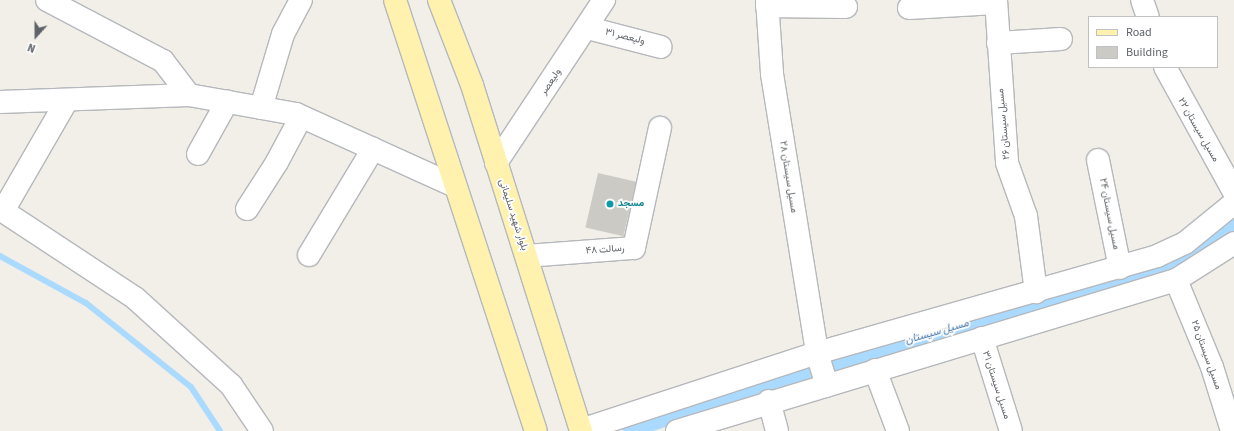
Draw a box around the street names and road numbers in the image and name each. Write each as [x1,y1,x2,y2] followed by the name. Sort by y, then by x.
[604,26,646,48] street label: ولیعصر ۳۱
[538,67,564,97] street label: ولیعصر
[995,88,1013,160] street label: مسیل سیستان ۲۶
[1175,96,1221,164] street label: مسیل سیستان ۲۲
[776,140,800,214] street label: مسیل سیستان ۲۸
[1096,177,1122,251] street label: مسیل سیستان ۲۴
[496,178,530,252] street label: بلوار شهید سلیمانی
[585,243,625,257] street label: رسالت ۴۸
[1188,319,1224,391] street label: مسیل سیستان ۲۵
[979,349,1013,421] street label: مسیل سیستان ۳۱

